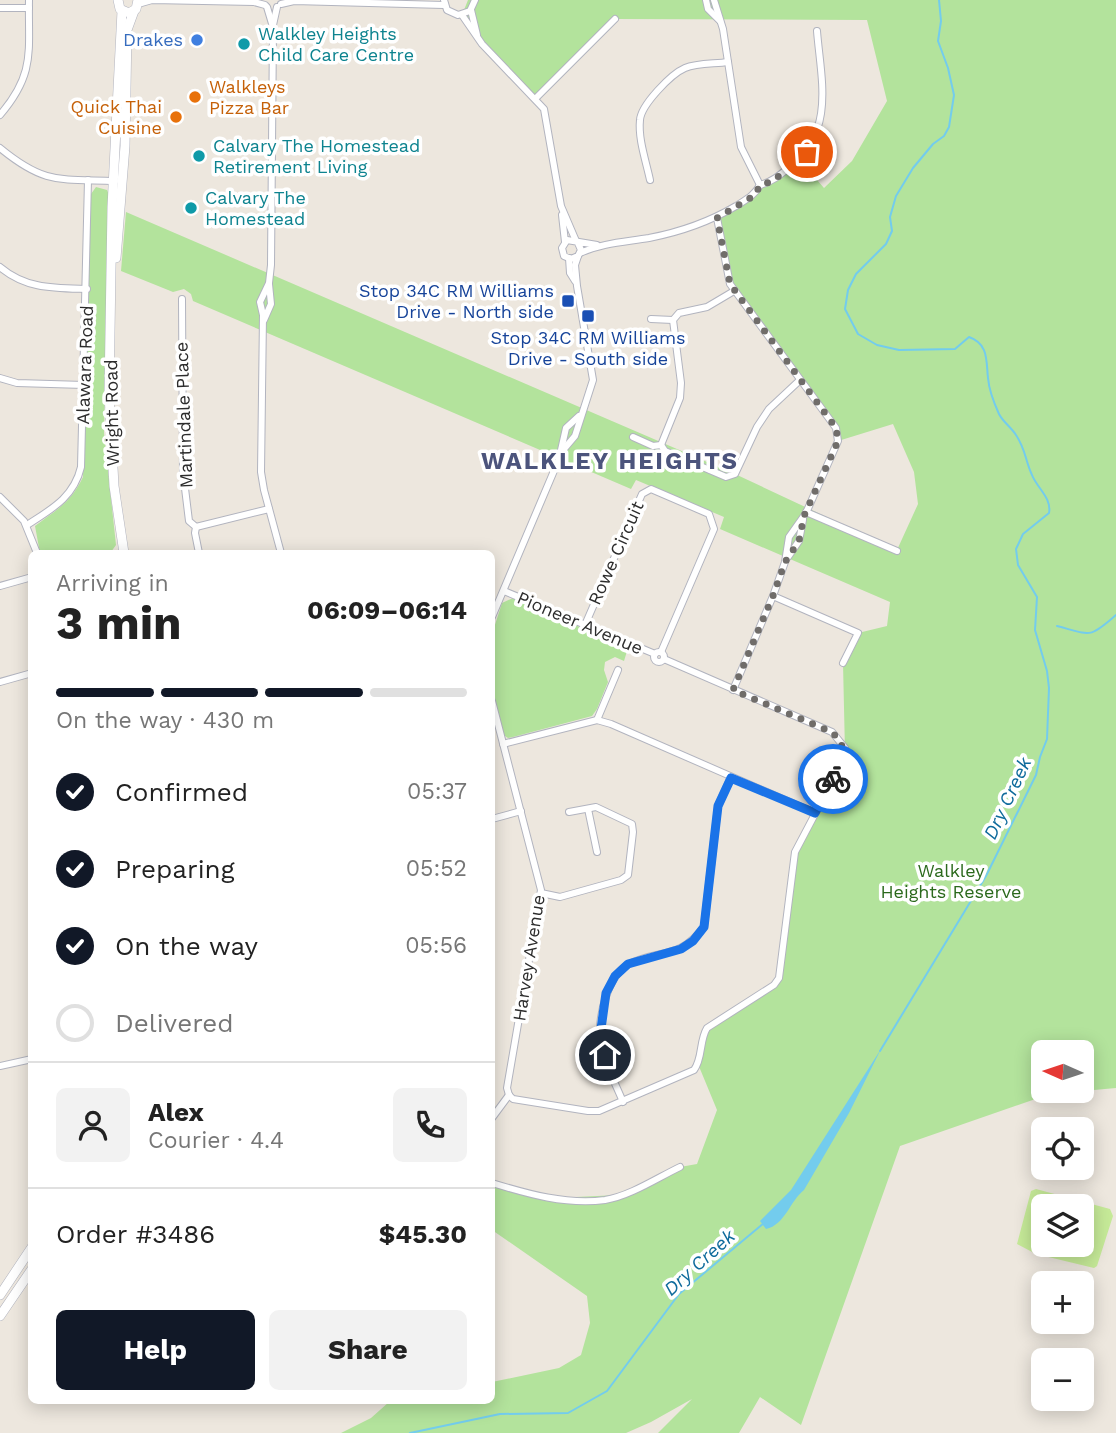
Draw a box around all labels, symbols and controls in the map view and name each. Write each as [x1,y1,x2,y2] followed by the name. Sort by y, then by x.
[258,23,414,65] place label: Walkley Heights Child Care Centre
[123,29,183,50] place label: Drakes
[189,32,205,48] marker: Drakes
[236,36,252,52] marker: Walkley Heights Child Care Centre
[209,76,289,118] place label: Walkleys Pizza Bar
[187,89,203,105] marker: Walkleys Pizza Bar
[70,96,162,138] place label: Quick Thai Cuisine
[168,109,184,125] marker: Quick Thai Cuisine
[777,122,837,182] pin
[788,133,826,171] icon: bag
[213,135,420,177] place label: Calvary The Homestead Retirement Living
[191,148,207,164] marker: Calvary The Homestead Retirement Living
[205,187,306,229] place label: Calvary The Homestead
[183,200,199,216] marker: Calvary The Homestead
[359,280,554,322] place label: Stop 34C RM Williams Drive - North side
[560,293,576,309] marker: Stop 34C RM Williams Drive - North side
[72,305,97,425] street label: Alawara Road
[580,308,596,324] marker: Stop 34C RM Williams Drive - South side
[490,327,686,369] place label: Stop 34C RM Williams Drive - South side
[170,342,197,489] street label: Martindale Place
[100,359,123,467] street label: Wright Road
[481,447,739,475] district label: WALKLEY HEIGHTS
[583,497,648,608] street label: Rowe Circuit
[56,570,169,597] text: Arriving in
[514,587,646,658] street label: Pioneer Avenue
[307,595,467,625] text: 06:09–06:14
[56,596,182,650] text: 3 min
[56,707,274,734] text: On the way · 430 m
[798,744,868,814] courier
[978,753,1037,843] water label: Dry Creek
[814,760,852,798] icon: bike
[56,773,94,811] icon: check
[115,777,248,807] text: Confirmed
[407,778,467,805] text: 05:37
[56,850,94,888] icon: check
[115,854,235,884] text: Preparing
[406,855,467,882] text: 05:52
[880,860,1022,902] park label: Walkley Heights Reserve
[508,893,549,1023] street label: Harvey Avenue
[56,927,94,965] icon: check
[115,931,258,961] text: On the way
[405,932,467,959] text: 05:56
[115,1008,234,1038] text: Delivered
[575,1025,635,1085] pin
[586,1036,624,1074] icon: home
[1031,1040,1094,1102] north arrow
[1031,1040,1094,1411] map controls
[56,1088,130,1162] button: person
[393,1088,467,1162] button: phone
[148,1097,204,1127] text: Alex
[1031,1117,1094,1180] button: locate
[148,1127,284,1154] text: Courier · 4.4
[1031,1194,1094,1257] button: layers
[56,1219,215,1249] text: Order #3486
[379,1219,467,1249] text: $45.30
[659,1224,740,1300] water label: Dry Creek
[1031,1271,1094,1334] button: +
[56,1310,255,1390] button: Help
[269,1310,467,1390] button: Share
[1031,1348,1094,1411] button: −

